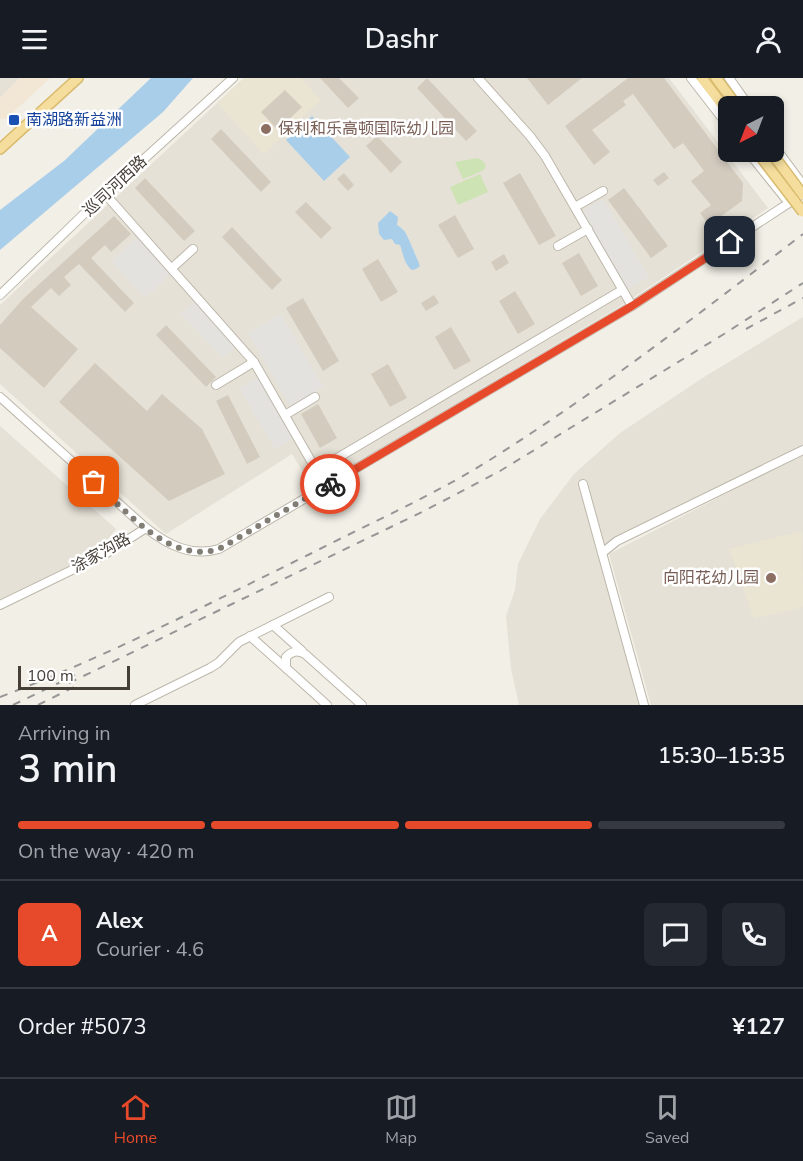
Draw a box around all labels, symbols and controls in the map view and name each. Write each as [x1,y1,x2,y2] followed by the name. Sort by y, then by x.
[365,21,438,58] text: Dashr
[18,23,51,56] icon: menu
[752,23,785,56] icon: person
[718,96,784,162] north arrow
[718,96,784,162] map controls
[26,109,122,131] place label: 南湖路新益洲
[7,113,21,127] marker: 南湖路新益洲
[278,118,454,140] place label: 保利和乐高顿国际幼儿园
[259,122,273,136] marker: 保利和乐高顿国际幼儿园
[78,151,152,221] street label: 巡司河西路
[704,216,755,267] pin
[713,225,746,258] icon: home
[300,454,360,514] courier
[68,456,119,507] pin
[77,465,110,498] icon: bag
[314,468,347,501] icon: bike
[68,528,134,578] street label: 涂家沟路
[663,567,759,589] place label: 向阳花幼儿园
[764,571,778,585] marker: 向阳花幼儿园
[18,663,130,690] scale bar
[27,665,74,687] text: 100 m
[18,720,111,747] text: Arriving in
[658,741,785,771] text: 15:30–15:35
[18,743,117,796] text: 3 min
[18,838,194,865] text: On the way · 420 m
[644,903,707,966] button: chat
[722,903,785,966] button: phone
[96,906,143,936] text: Alex
[41,919,58,949] text: A
[96,936,204,963] text: Courier · 4.6
[18,1012,147,1042] text: Order #5073
[732,1012,785,1042] text: ¥127
[114,1091,157,1149] tab: Home
[385,1091,418,1149] tab: Map
[645,1091,689,1149] tab: Saved

